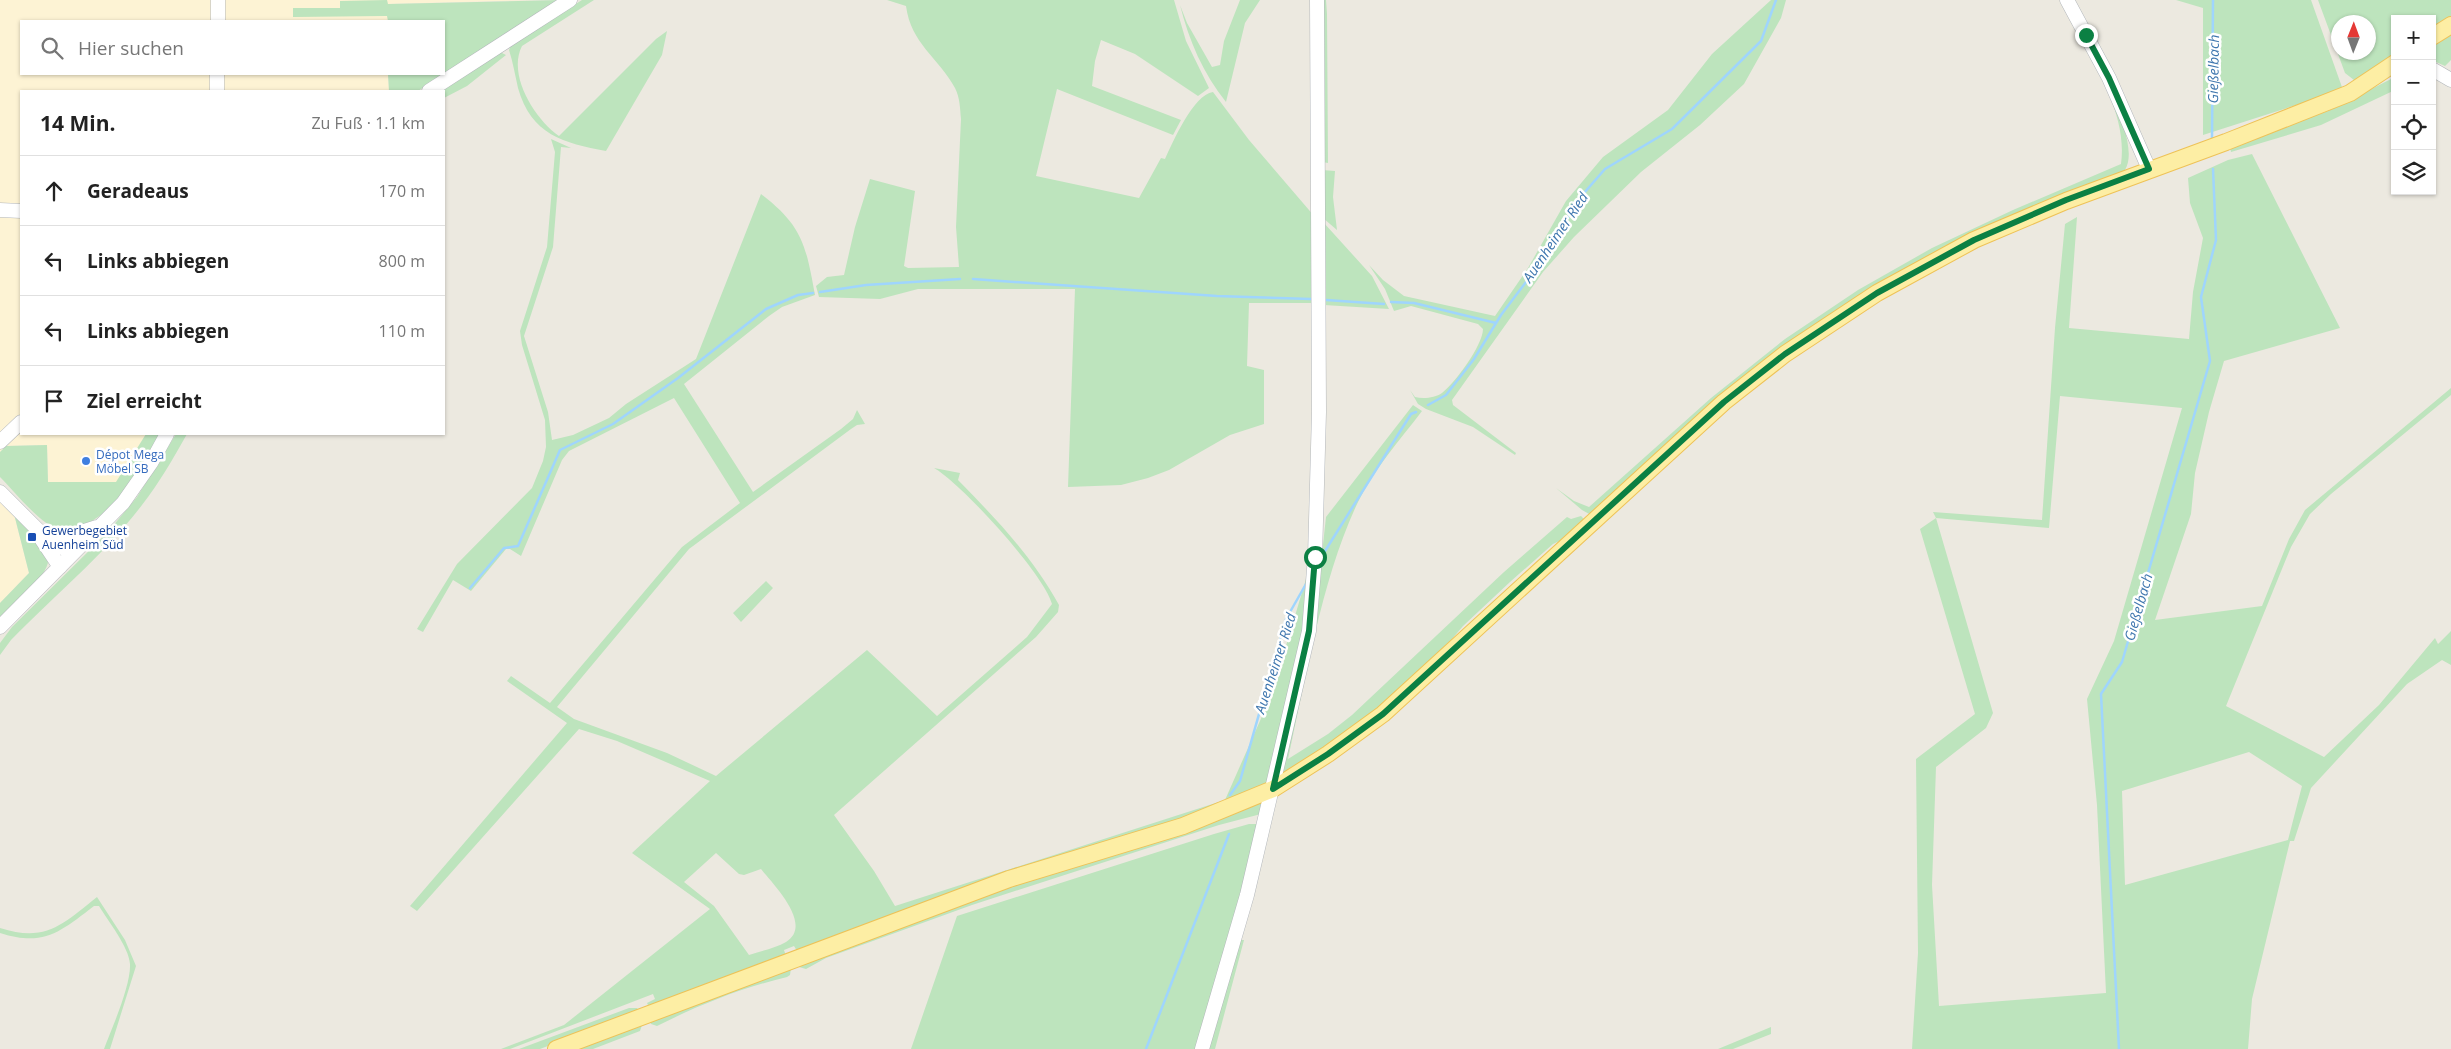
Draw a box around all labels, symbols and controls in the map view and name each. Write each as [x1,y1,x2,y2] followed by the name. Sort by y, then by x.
[2331,15,2376,60] north arrow
[2391,15,2436,195] map controls
[2391,15,2436,60] button: +
[20,20,445,75] search box
[2075,24,2098,47] route end
[38,34,66,62] icon: search
[2203,34,2223,104] water label: Gießelbach
[78,35,184,61] text: Hier suchen
[2391,60,2436,105] button: −
[2391,105,2436,150] button: locate
[40,109,115,137] text: 14 Min.
[311,112,425,134] text: Zu Fuß · 1.1 km
[2391,150,2436,195] button: layers
[40,177,68,205] icon: ahead
[87,178,189,204] text: Geradeaus
[379,180,425,202] text: 170 m
[1517,188,1593,286] water label: Auenheimer Ried
[40,247,68,275] icon: left
[87,248,229,274] text: Links abbiegen
[379,250,425,272] text: 800 m
[40,317,68,345] icon: left
[87,318,229,344] text: Links abbiegen
[379,320,425,342] text: 110 m
[40,387,68,415] icon: arrive
[87,388,202,414] text: Ziel erreicht
[96,446,164,477] place label: Dépot Mega Möbel SB
[80,455,92,467] marker: Dépot Mega Möbel SB
[42,522,127,553] place label: Gewerbegebiet Auenheim Süd
[26,531,38,543] marker: Gewerbegebiet Auenheim Süd
[1304,546,1327,569] route start
[2119,571,2157,643] water label: Gießelbach
[1250,610,1300,717] water label: Auenheimer Ried

